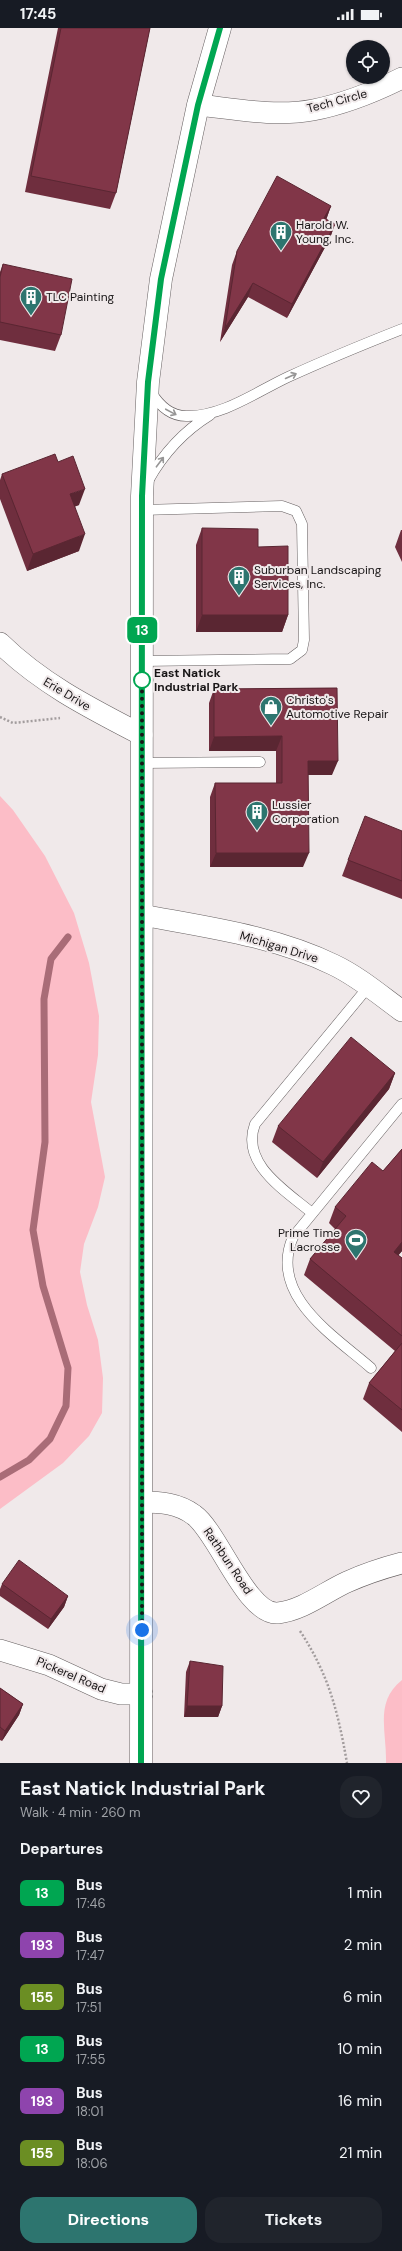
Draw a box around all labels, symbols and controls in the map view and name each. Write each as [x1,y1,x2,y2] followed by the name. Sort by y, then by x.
[20,4,56,24] text: 17:45
[346,40,390,84] map controls
[346,40,390,84] button: locate
[305,85,369,117] street label: Tech Circle
[296,217,354,247] place label: Harold W. Young, Inc.
[268,219,294,252] building icon: Harold W. Young, Inc.
[18,284,44,317] building icon: TLC Painting
[46,289,115,305] place label: TLC Painting
[285,372,297,379] one-way arrow
[165,409,177,416] one-way arrow
[156,456,164,467] one-way arrow
[254,562,382,592] place label: Suburban Landscaping Services, Inc.
[226,564,252,597] building icon: Suburban Landscaping Services, Inc.
[124,617,160,643] line badge: 13
[135,621,149,639] text: 13
[154,665,238,695] place label: East Natick Industrial Park
[133,671,151,689] marker: East Natick Industrial Park
[40,674,94,714] street label: Erie Drive
[286,692,389,722] place label: Christo's Automotive Repair
[258,694,284,727] shop icon: Christo's Automotive Repair
[272,797,339,827] place label: Lussier Corporation
[244,799,270,832] building icon: Lussier Corporation
[238,927,320,967] street label: Michigan Drive
[278,1225,340,1255] place label: Prime Time Lacrosse
[343,1227,369,1260] sports icon: Prime Time Lacrosse
[200,1524,256,1598] street label: Rathbun Road
[132,1620,152,1640] your location
[34,1653,108,1697] street label: Pickerel Road
[20,1776,265,1801] text: East Natick Industrial Park
[340,1776,382,1818] button: heart
[20,1804,141,1821] text: Walk · 4 min · 260 m
[20,1839,103,1859] text: Departures
[76,1875,103,1895] text: Bus
[348,1883,382,1903] text: 1 min
[35,1884,49,1902] text: 13
[76,1895,106,1912] text: 17:46
[76,1927,103,1947] text: Bus
[344,1935,382,1955] text: 2 min
[31,1936,53,1954] text: 193
[76,1947,104,1964] text: 17:47
[76,1979,103,1999] text: Bus
[343,1987,382,2007] text: 6 min
[31,1988,53,2006] text: 155
[76,1999,102,2016] text: 17:51
[76,2031,103,2051] text: Bus
[337,2039,382,2059] text: 10 min
[35,2040,49,2058] text: 13
[76,2051,105,2068] text: 17:55
[76,2083,103,2103] text: Bus
[338,2091,382,2111] text: 16 min
[31,2092,53,2110] text: 193
[76,2103,104,2120] text: 18:01
[76,2135,103,2155] text: Bus
[339,2143,382,2163] text: 21 min
[31,2144,53,2162] text: 155
[76,2155,108,2172] text: 18:06
[20,2197,197,2243] button: Directions
[205,2197,382,2243] button: Tickets

